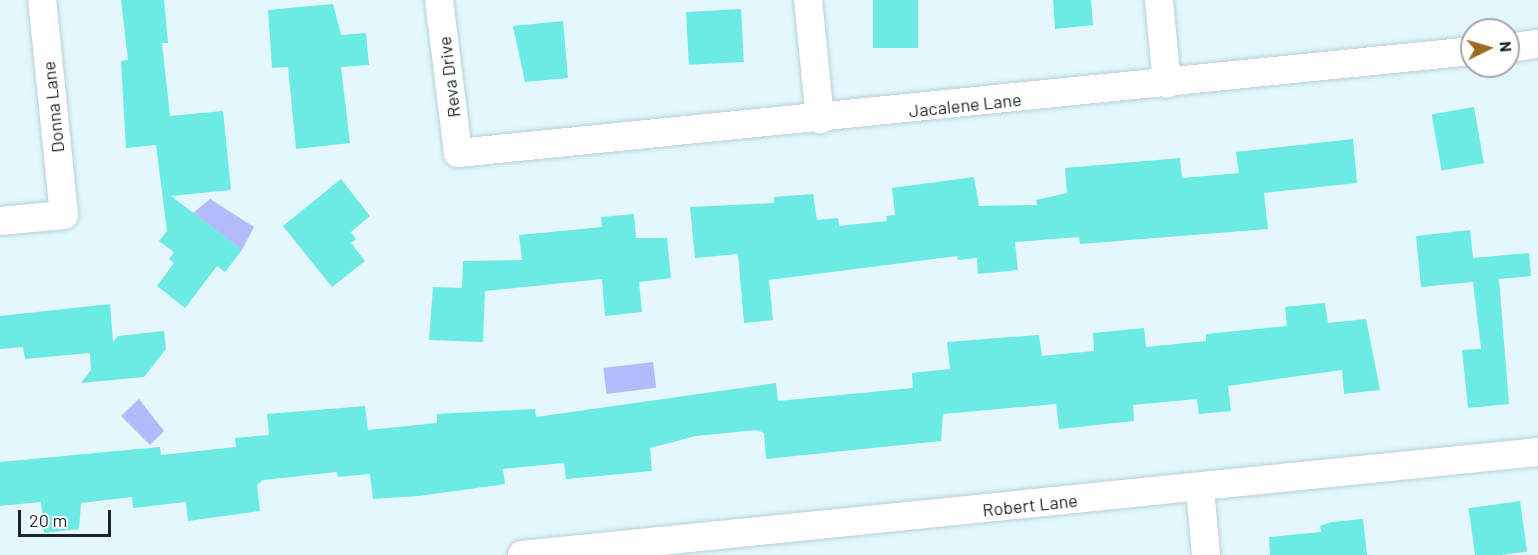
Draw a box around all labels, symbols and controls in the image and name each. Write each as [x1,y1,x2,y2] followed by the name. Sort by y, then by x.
[1460,18,1520,78] north arrow
[433,35,465,119] street label: Reva Drive
[1497,40,1516,53] text: N
[37,60,69,154] street label: Donna Lane
[908,88,1022,122] street label: Jacalene Lane
[981,489,1079,521] street label: Robert Lane
[21,498,114,536] scale bar
[29,509,67,531] text: 20 m

